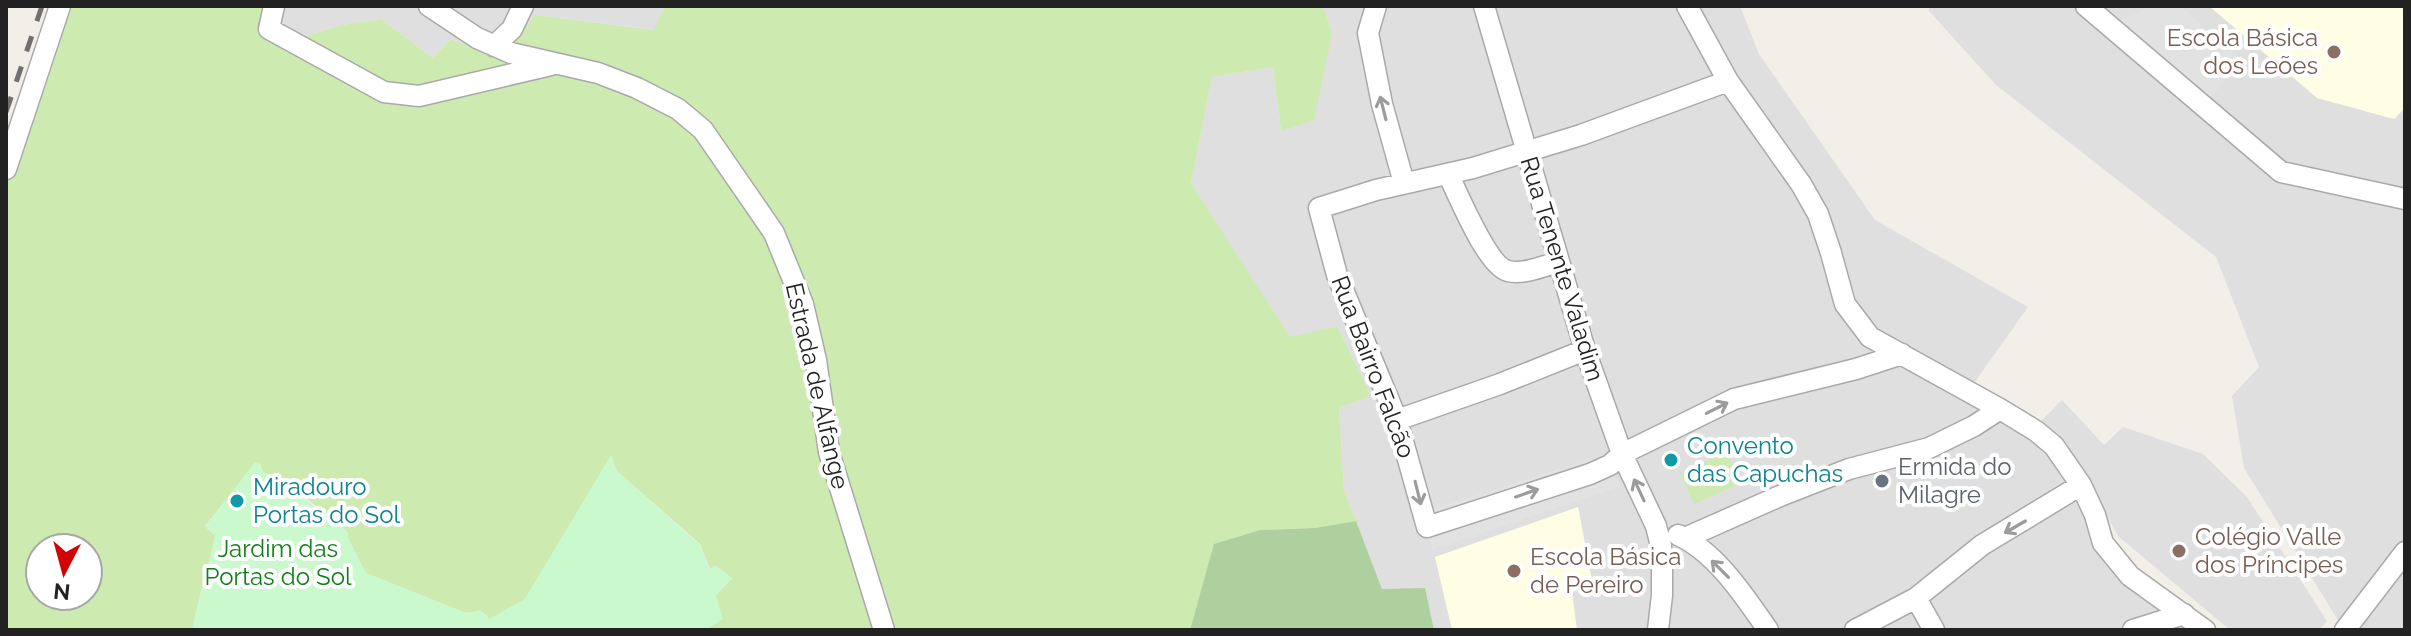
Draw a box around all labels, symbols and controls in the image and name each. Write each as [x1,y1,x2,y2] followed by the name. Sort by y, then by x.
[2167,23,2318,80] place label: Escola Básica dos Leões
[2325,43,2343,61] marker: Escola Básica dos Leões
[1375,96,1390,121] one-way arrow
[1514,153,1610,385] street label: Rua Tenente Valadim
[1325,272,1422,462] street label: Rua Bairro Falcão
[780,280,855,492] street label: Estrada de Alfange
[1705,399,1729,415] one-way arrow
[1687,431,1843,488] place label: Convento das Capuchas
[1662,451,1680,469] marker: Convento das Capuchas
[1898,452,2012,509] place label: Ermida do Milagre
[253,472,400,529] place label: Miradouro Portas do Sol
[1873,472,1891,490] marker: Ermida do Milagre
[1631,478,1646,502] one-way arrow
[1411,480,1426,505] one-way arrow
[1514,484,1539,499] one-way arrow
[228,492,246,510] marker: Miradouro Portas do Sol
[2004,519,2027,535] one-way arrow
[2195,522,2343,579] place label: Colégio Valle dos Príncipes
[24,532,104,612] north arrow
[205,534,352,591] park label: Jardim das Portas do Sol
[1530,542,1681,599] place label: Escola Básica de Pereiro
[2170,542,2188,560] marker: Colégio Valle dos Príncipes
[1711,560,1730,579] one-way arrow
[1505,562,1523,580] marker: Escola Básica de Pereiro
[52,578,72,606] text: N

